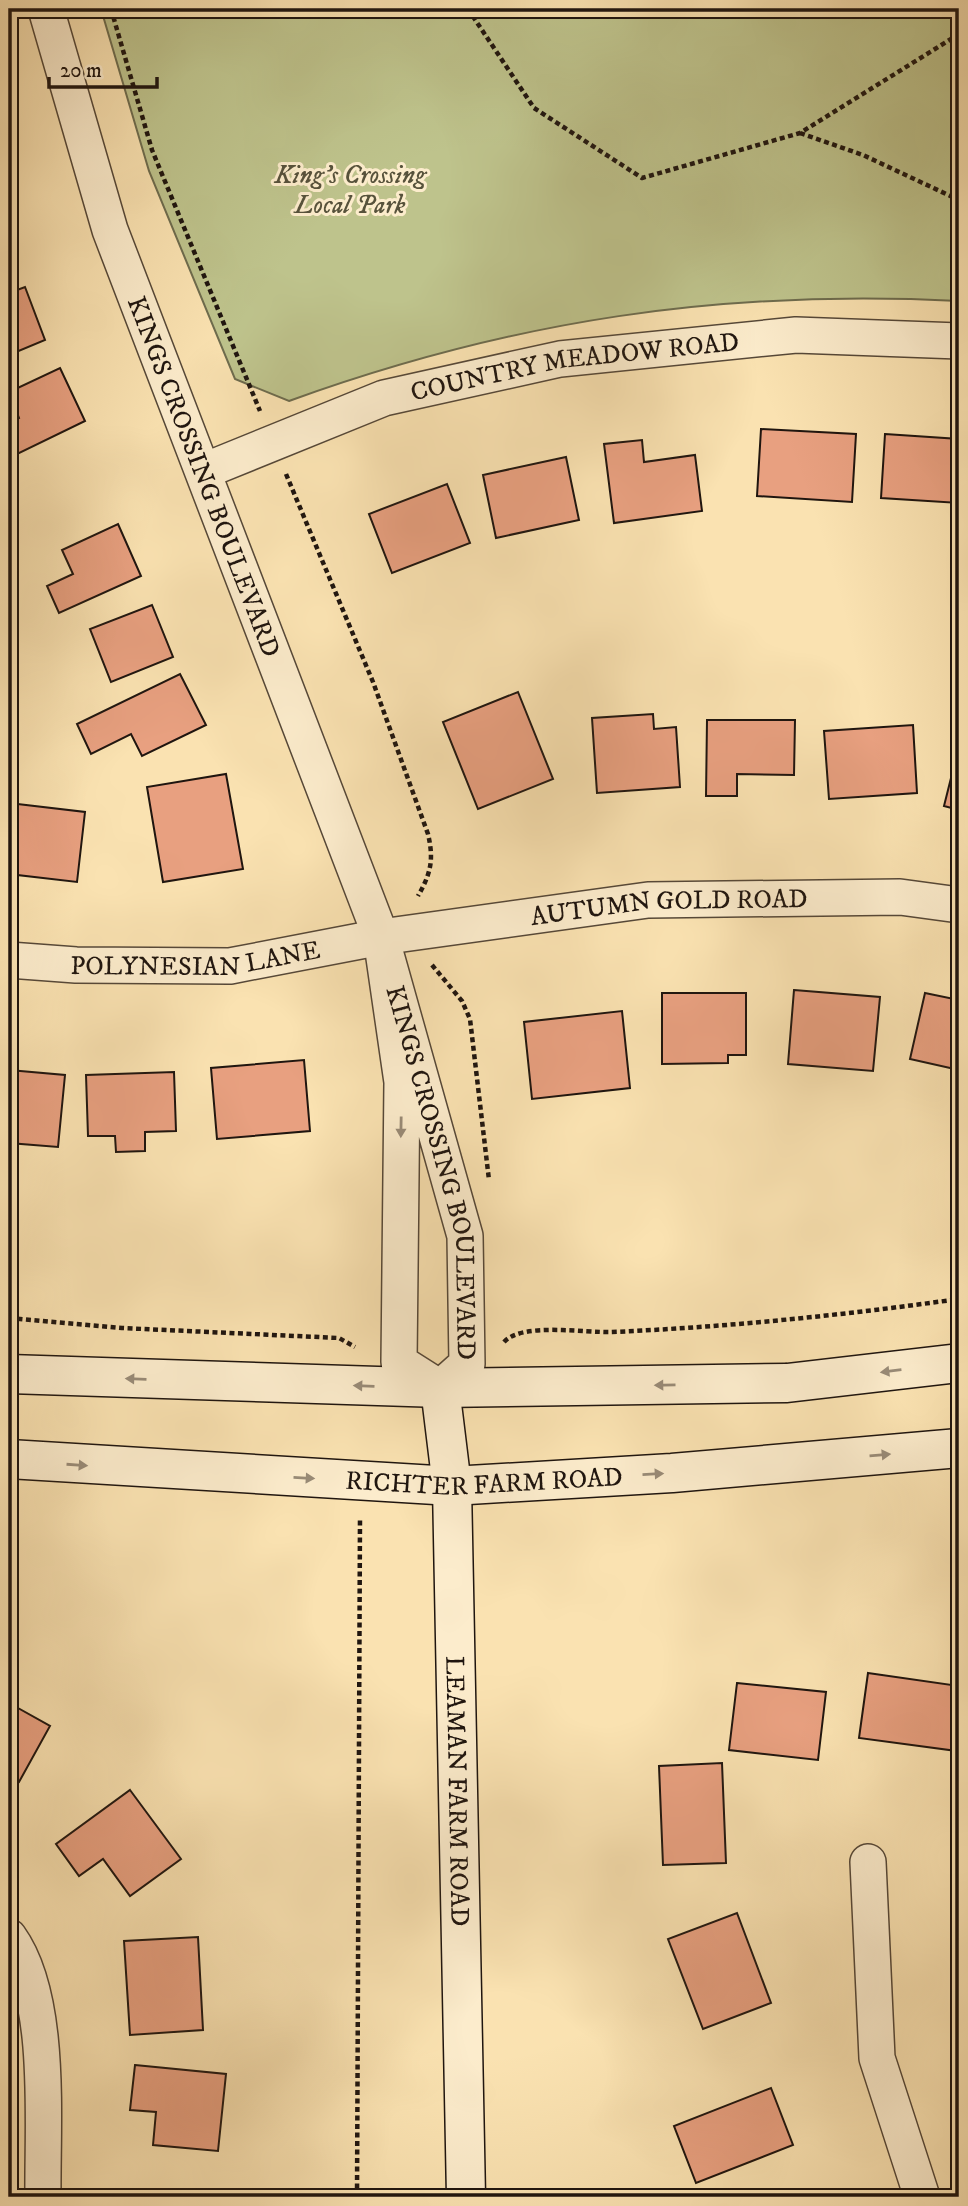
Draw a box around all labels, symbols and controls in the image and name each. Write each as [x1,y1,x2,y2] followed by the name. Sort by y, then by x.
[49,46,158,90] scale bar
[60,58,102,84] text: 20 m
[273,159,428,222] park label: King's Crossing Local Park
[119,292,287,662] street label: KINGS CROSSING BOULEVARD
[408,326,741,410] street label: COUNTRY MEADOW ROAD
[529,883,808,934] street label: AUTUMN GOLD ROAD
[70,934,323,984] street label: POLYNESIAN LANE
[377,982,482,1360] street label: KINGS CROSSING BOULEVARD
[395,1116,407,1138] one-way arrow
[880,1365,902,1376] one-way arrow
[125,1374,147,1385] one-way arrow
[653,1379,675,1390] one-way arrow
[352,1380,374,1391] one-way arrow
[869,1449,891,1460] one-way arrow
[66,1460,88,1471] one-way arrow
[344,1461,624,1504] street label: RICHTER FARM ROAD
[642,1469,664,1480] one-way arrow
[293,1473,315,1484] one-way arrow
[437,1656,476,1927] street label: LEAMAN FARM ROAD

